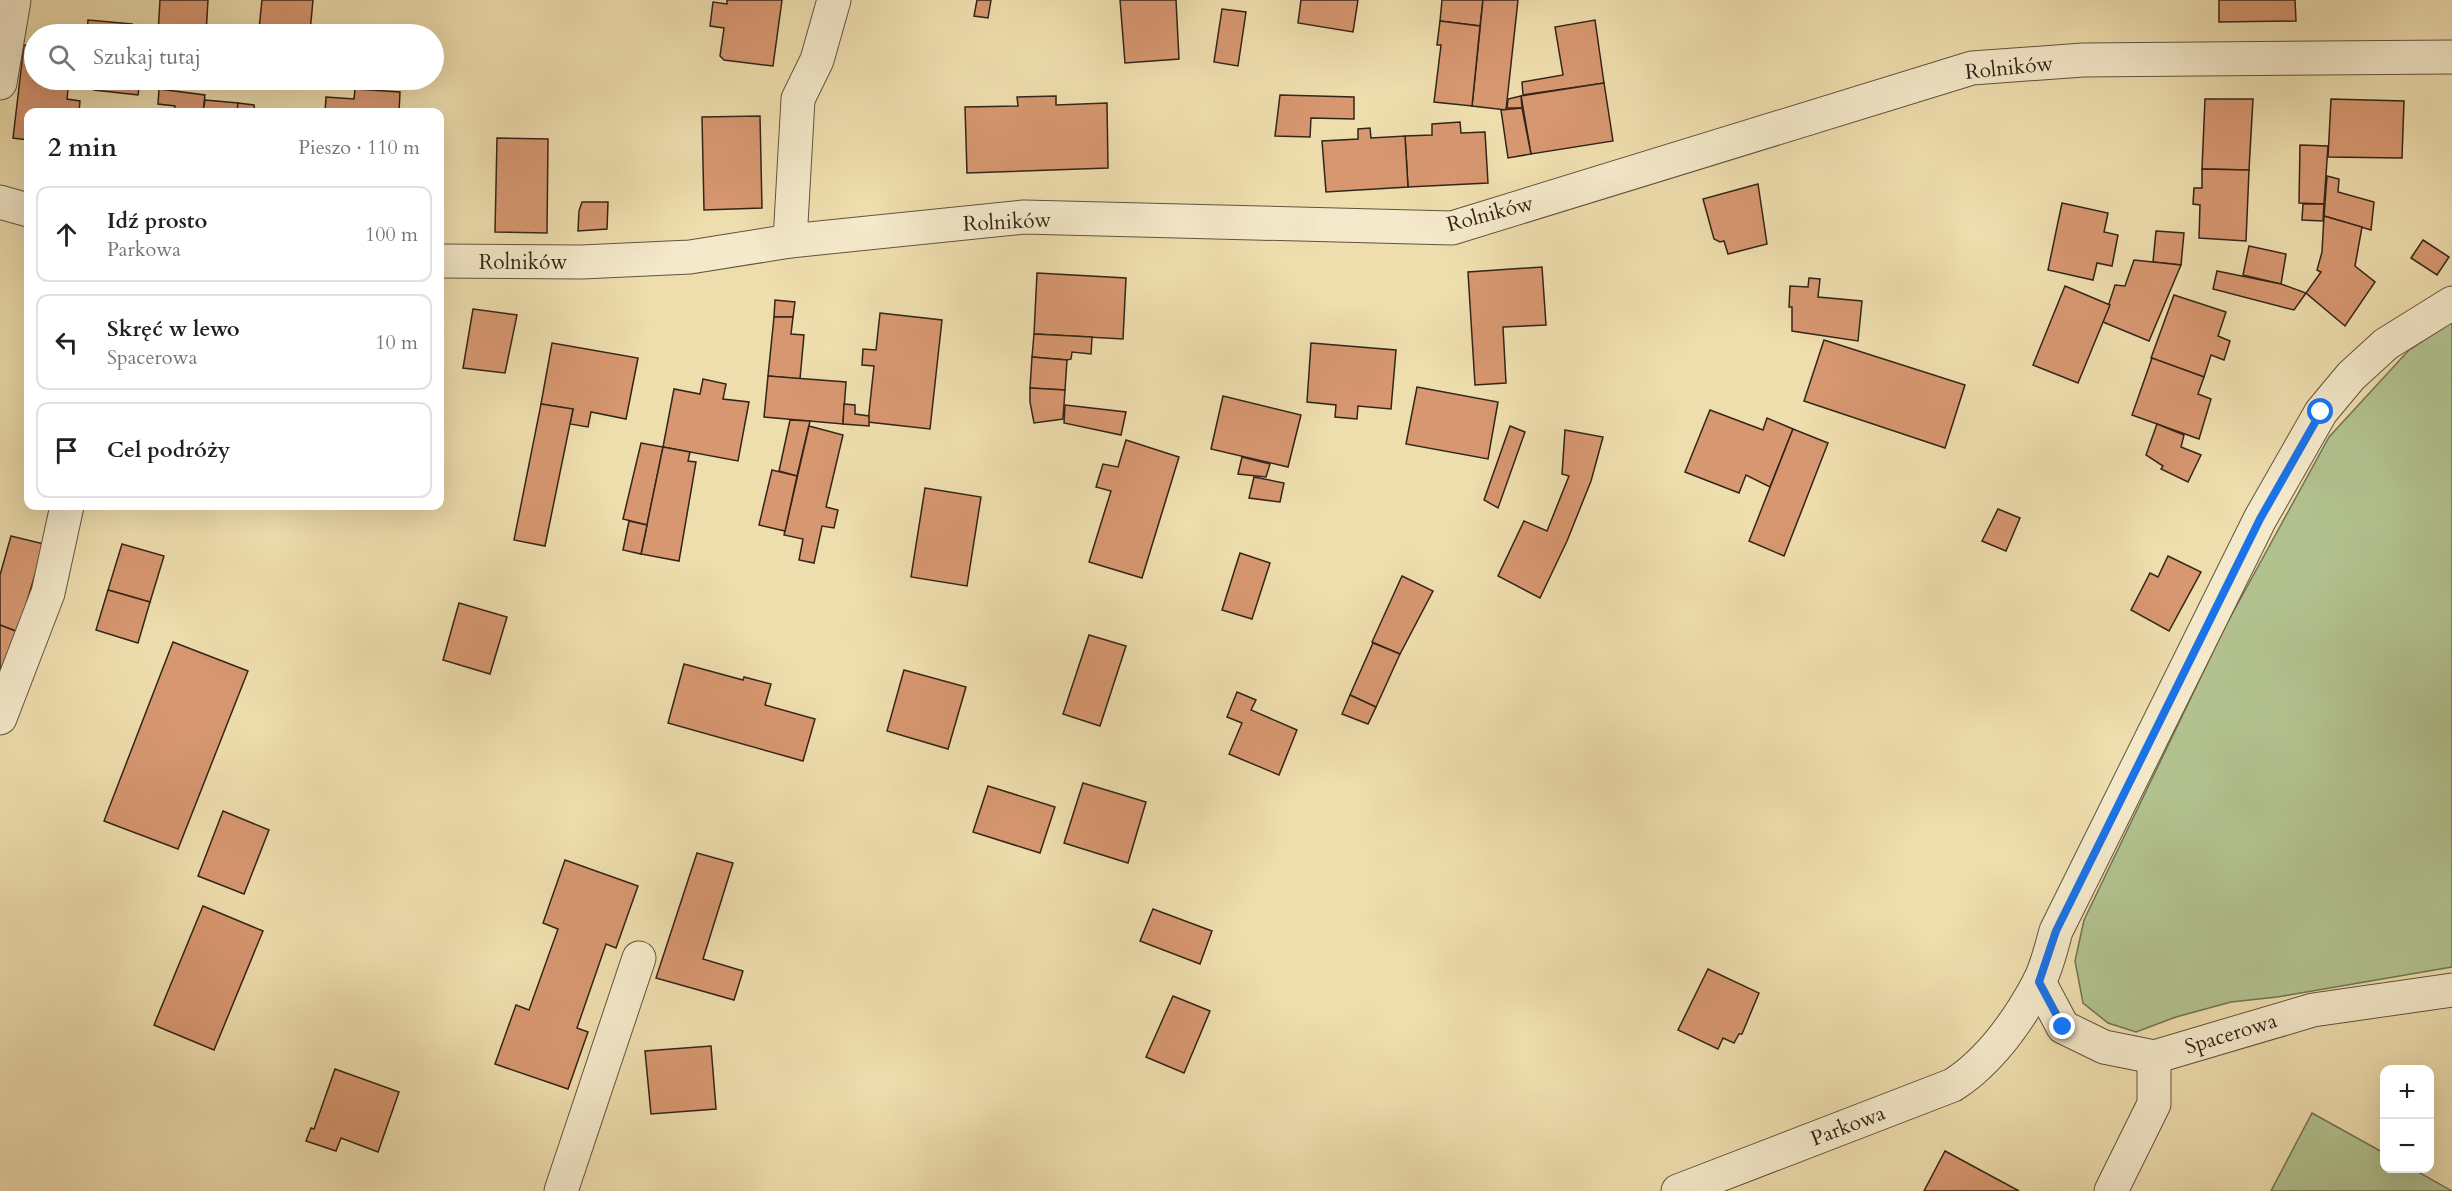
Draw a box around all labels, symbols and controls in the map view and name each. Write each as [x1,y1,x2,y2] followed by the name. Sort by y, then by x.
[24,24,444,90] search box
[45,41,78,74] icon: search
[93,42,201,72] text: Szukaj tutaj
[1963,49,2055,87] street label: Rolników
[48,130,117,165] text: 2 min
[298,134,420,161] text: Pieszo · 110 m
[1443,188,1537,239] street label: Rolników
[962,205,1052,239] street label: Rolników
[107,206,207,236] text: Idź prosto
[50,218,83,251] icon: ahead
[365,221,418,248] text: 100 m
[107,236,181,263] text: Parkowa
[479,248,567,277] street label: Rolników
[107,314,240,344] text: Skręć w lewo
[50,326,83,359] icon: left
[375,329,418,356] text: 10 m
[107,344,197,371] text: Spacerowa
[2307,398,2333,424] route start
[50,434,83,467] icon: arrive
[107,435,230,465] text: Cel podróży
[2181,1006,2281,1062] street label: Spacerowa
[2049,1013,2075,1039] route end
[2380,1065,2434,1173] map controls
[2380,1065,2434,1119] button: +
[1807,1099,1889,1153] street label: Parkowa
[2380,1119,2434,1173] button: −

